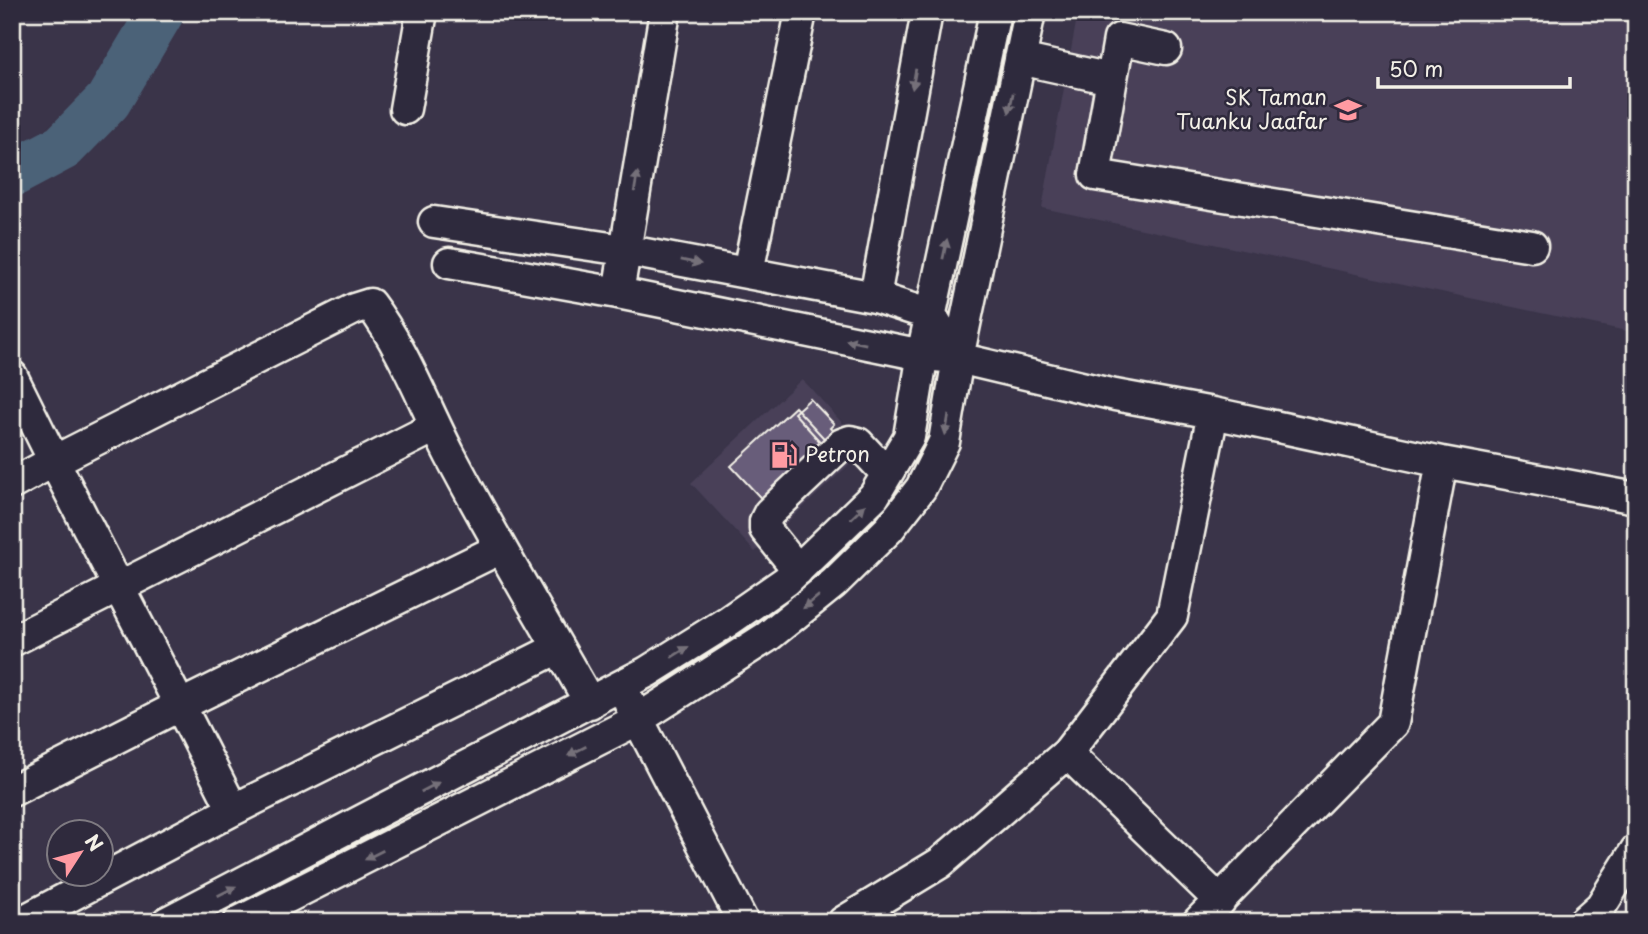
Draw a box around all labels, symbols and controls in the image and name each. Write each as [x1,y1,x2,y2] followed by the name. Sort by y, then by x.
[1378,46,1571,90] scale bar
[1389,52,1443,84] text: 50 m
[909,68,920,90] one-way arrow
[1176,80,1328,136] place label: SK Taman Tuanku Jaafar
[1006,92,1017,114] one-way arrow
[1333,95,1363,125] school or university icon: SK Taman Tuanku Jaafar
[631,171,642,193] one-way arrow
[939,238,950,260] one-way arrow
[680,256,702,267] one-way arrow
[845,336,867,347] one-way arrow
[941,414,952,436] one-way arrow
[805,437,870,469] place label: Petron
[769,440,799,470] fuel station icon: Petron
[849,503,866,520] one-way arrow
[802,594,820,608] one-way arrow
[670,645,689,658] one-way arrow
[566,744,586,756] one-way arrow
[420,781,440,792] one-way arrow
[46,818,116,888] north arrow
[79,828,110,857] text: N
[364,849,384,860] one-way arrow
[217,885,237,896] one-way arrow

